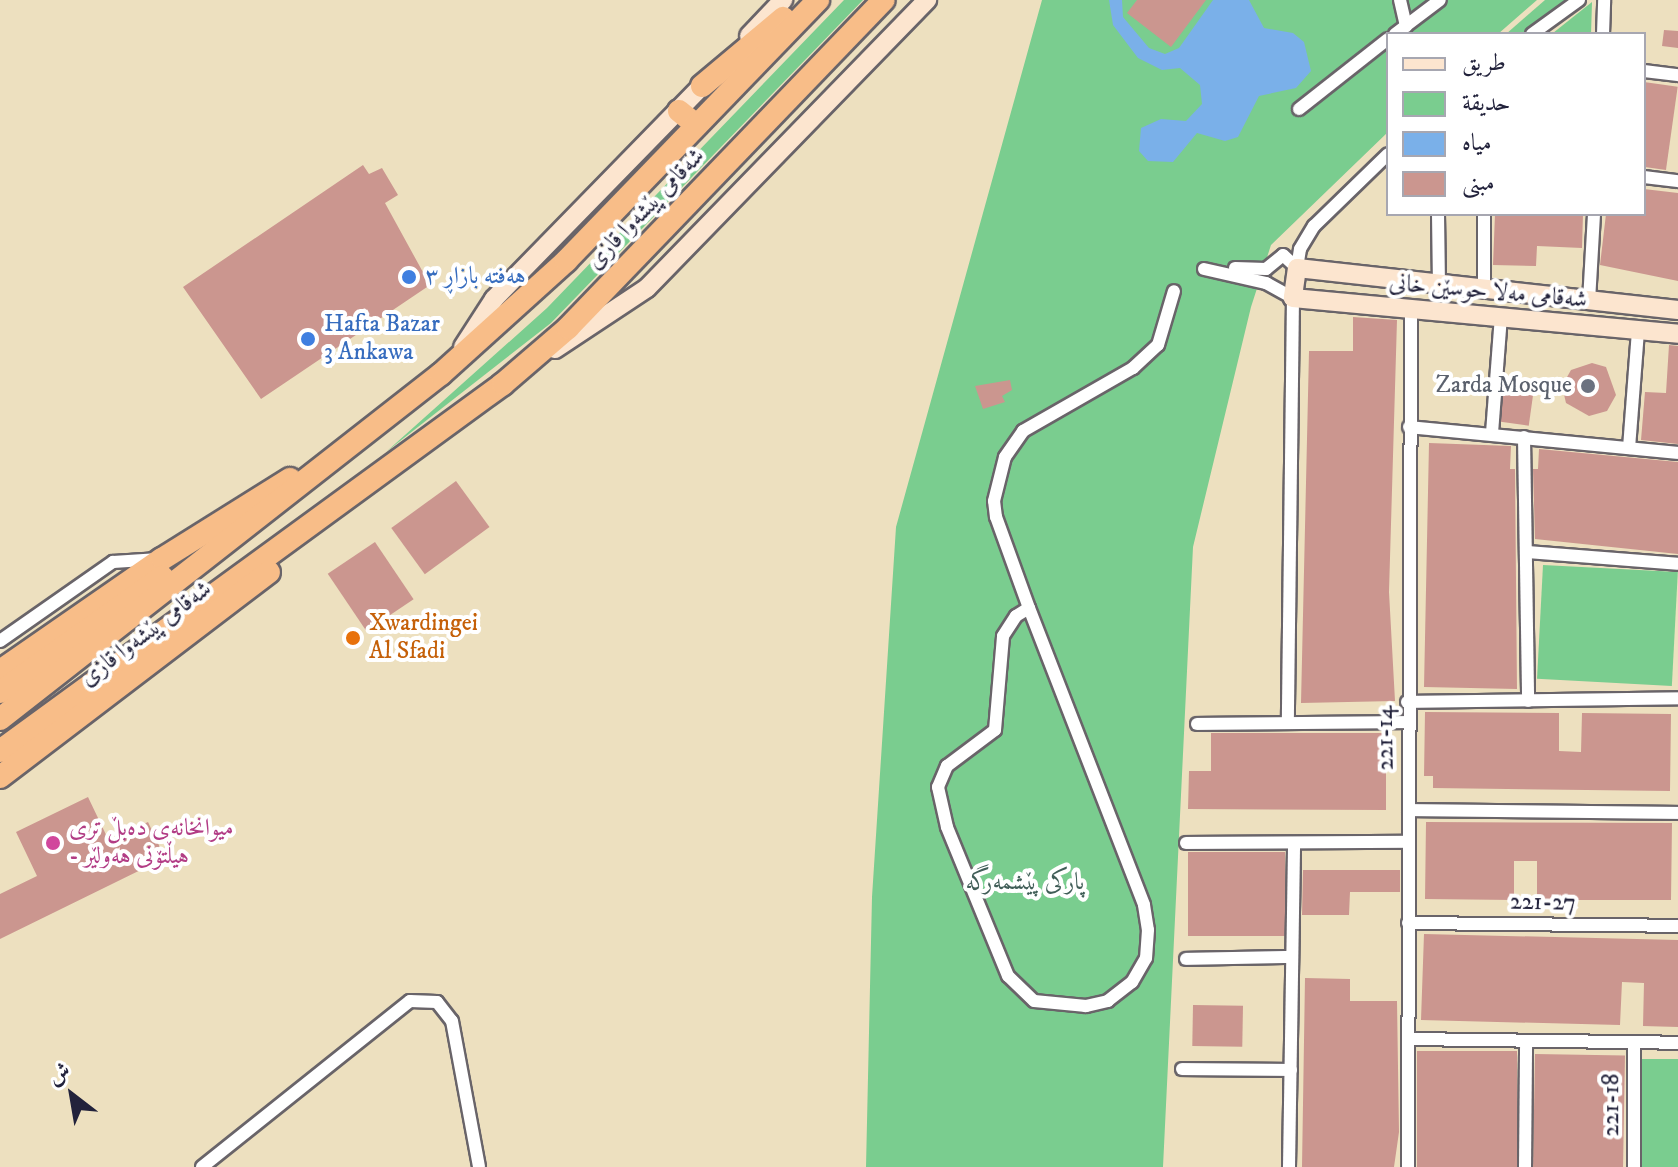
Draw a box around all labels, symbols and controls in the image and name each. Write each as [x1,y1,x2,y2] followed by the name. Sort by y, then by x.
[1386,32,1646,216] legend
[1462,48,1506,78] text: طريق
[1462,88,1511,118] text: حديقة
[1462,128,1492,158] text: مياه
[581,142,711,276] street label: شەقامی پێشەوا قازی
[1462,168,1495,198] text: مبنى
[425,263,526,291] place label: هەفتە بازاڕ ٣
[400,268,418,286] marker: هەفتە بازاڕ ٣
[1388,269,1588,315] street label: شەقامی مەلا حوسێن خانی
[324,311,440,367] place label: Hafta Bazar 3 Ankawa
[299,330,317,348] marker: Hafta Bazar 3 Ankawa
[1436,372,1572,400] place label: Zarda Mosque
[1579,377,1597,395] marker: Zarda Mosque
[74,575,218,693] street label: شەقامی پێشەوا قازی
[369,610,478,666] place label: Xwardingei Al Sfadi
[344,629,362,647] marker: Xwardingei Al Sfadi
[1371,705,1401,771] street label: 221-14
[69,815,233,871] place label: میوانخانەی دەبڵ تری - هیڵتۆنی هەولێر
[44,834,62,852] marker: میوانخانەی دەبڵ تری - هیڵتۆنی هەولێر
[966,869,1084,897] park label: پارکی پێشمەرگە
[1510,888,1576,918] street label: 221-27
[32,1055,112,1135] north arrow
[43,1057,76,1091] text: ش
[1598,1074,1626,1136] street label: 221-18

